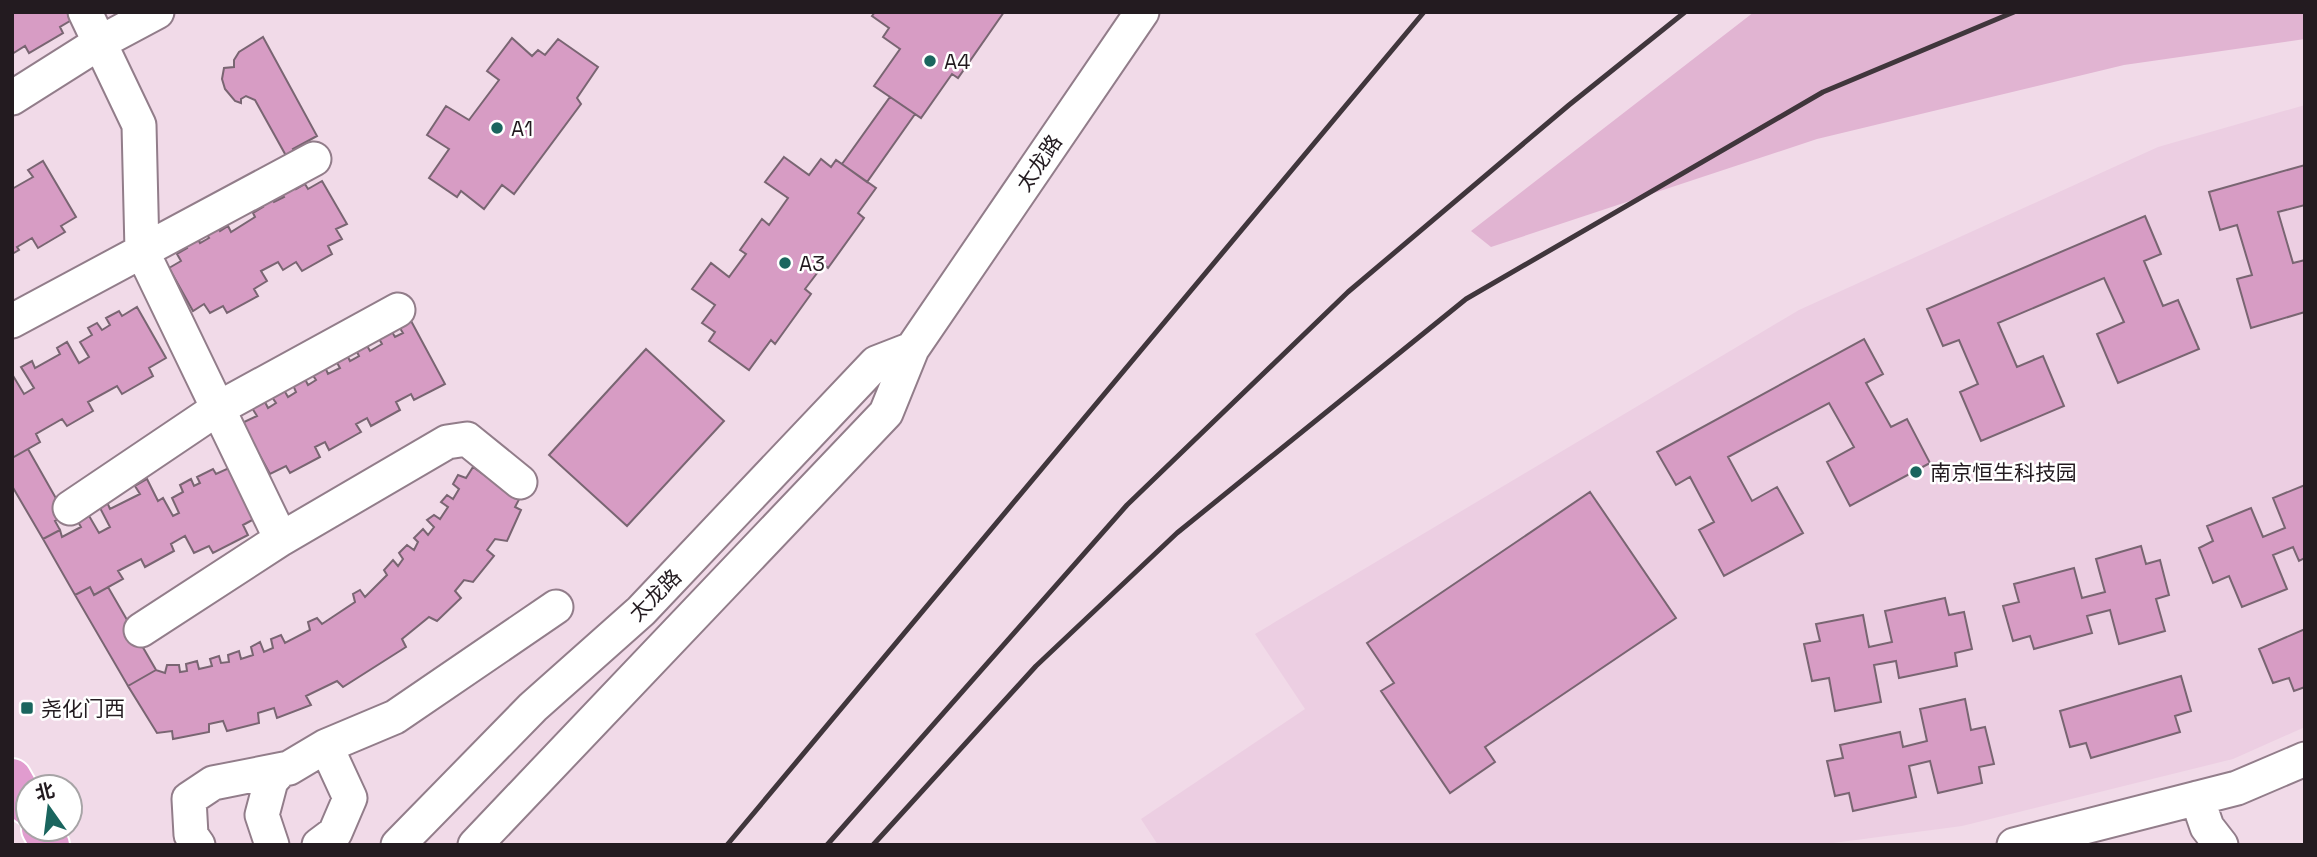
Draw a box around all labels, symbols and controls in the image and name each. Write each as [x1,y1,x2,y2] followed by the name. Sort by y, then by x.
[944,48,970,75] place label: A4
[922,53,938,69] marker: A4
[511,115,533,142] place label: A1
[489,120,505,136] marker: A1
[1010,129,1068,197] street label: 太龙路
[799,250,825,277] place label: A3
[777,255,793,271] marker: A3
[1930,459,2077,486] place label: 南京恒生科技园
[1908,464,1924,480] marker: 南京恒生科技园
[623,563,687,627] street label: 太龙路
[41,695,125,722] place label: 尧化门西
[19,700,35,716] marker: 尧化门西
[14,773,84,843] north arrow
[33,778,57,806] text: 北

